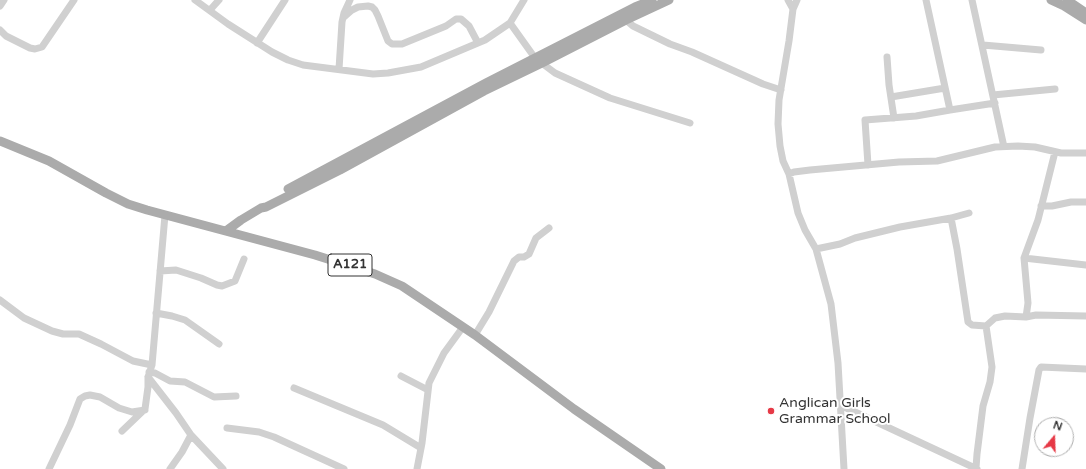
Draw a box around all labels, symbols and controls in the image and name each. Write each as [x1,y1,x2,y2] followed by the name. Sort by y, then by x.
[328,254,372,276] road number: A121
[779,395,891,428] place label: Anglican Girls Grammar School
[766,406,776,416] marker: Anglican Girls Grammar School
[1034,417,1074,457] north arrow
[1051,419,1064,434] text: N

